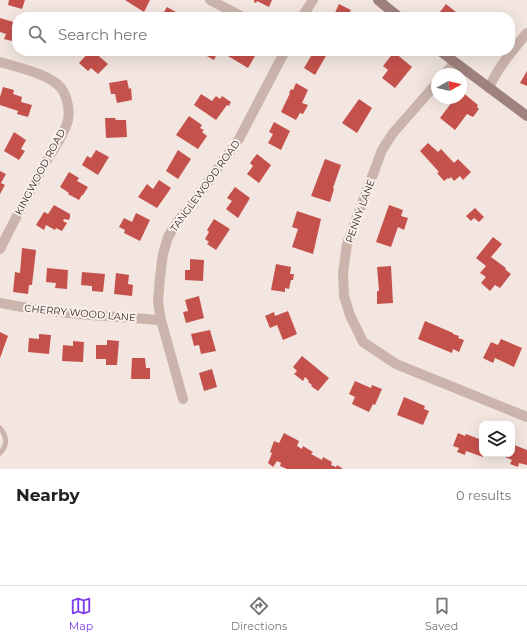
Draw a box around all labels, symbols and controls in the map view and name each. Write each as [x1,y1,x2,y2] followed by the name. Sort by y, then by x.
[12,12,515,56] search box
[26,23,48,45] icon: search
[58,25,147,44] text: Search here
[431,68,467,104] north arrow
[12,127,68,217] street label: KINGWOOD ROAD
[167,138,243,234] street label: TANGLEWOOD ROAD
[342,177,378,245] street label: PENNY LANE
[24,302,136,324] street label: CHERRY WOOD LANE
[479,421,515,457] map controls
[479,421,515,457] button: layers
[16,485,80,505] text: Nearby
[456,487,511,503] text: 0 results
[69,595,93,633] tab: Map
[231,595,287,633] tab: Directions
[425,595,458,633] tab: Saved

